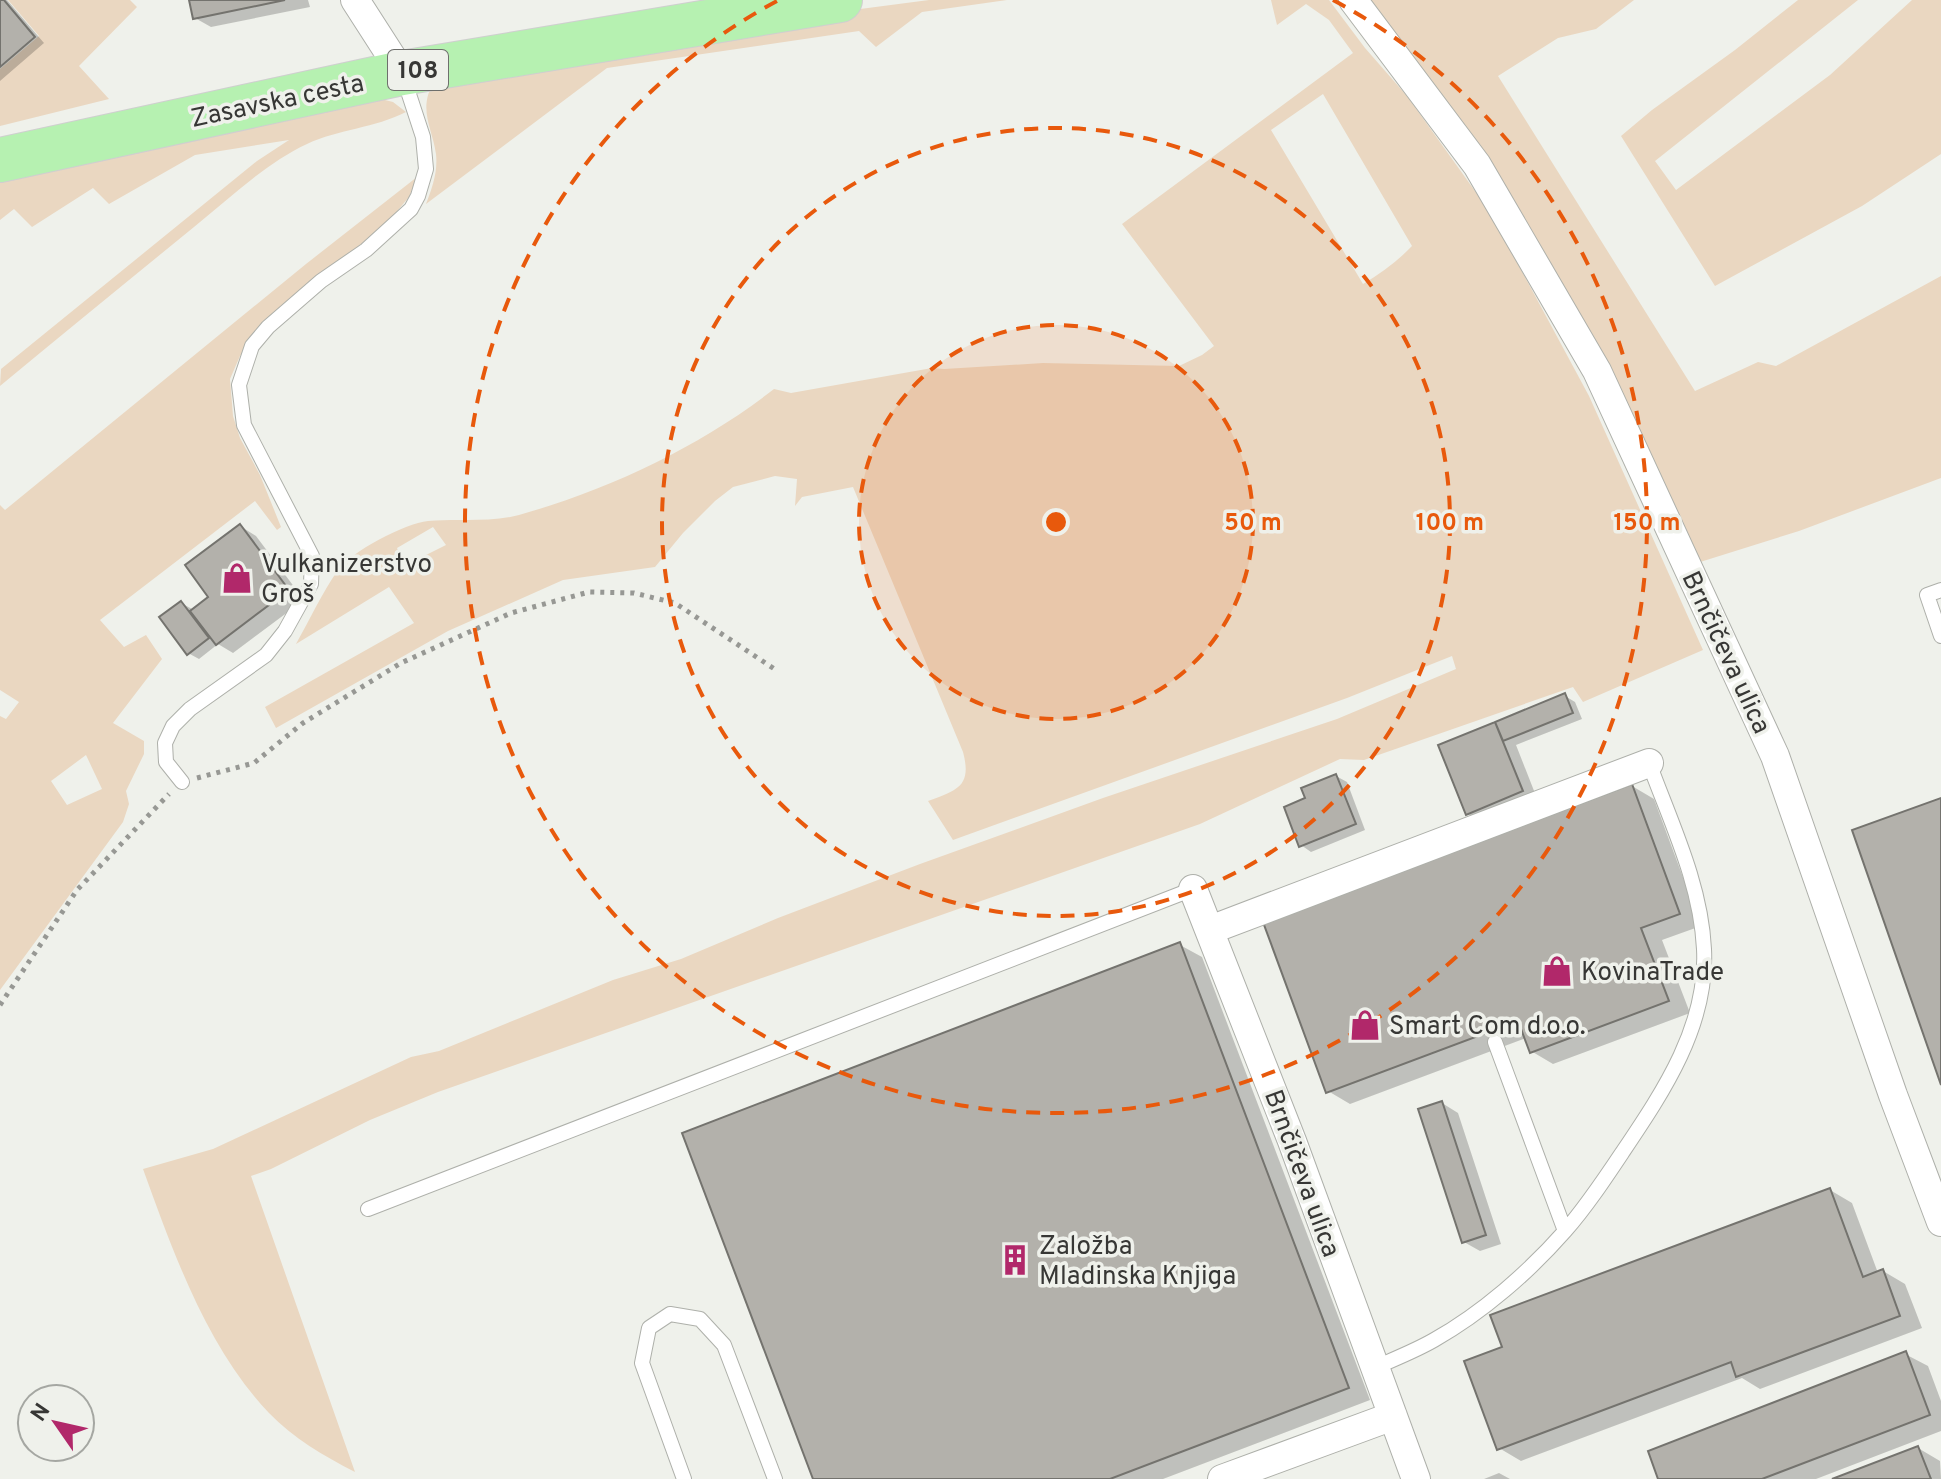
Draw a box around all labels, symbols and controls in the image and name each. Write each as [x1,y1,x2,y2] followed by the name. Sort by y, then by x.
[388,50,448,90] road number: 108
[188,68,367,137] street label: Zasavska cesta
[1042,508,1070,536] centre of rings
[1224,509,1282,539] text: 50 m
[1416,509,1484,539] text: 100 m
[1613,509,1681,539] text: 150 m
[261,549,432,612] place label: Vulkanizerstvo Groš
[220,561,254,595] shop icon: Vulkanizerstvo Groš
[1673,566,1777,740] street label: Brnčičeva ulica
[1540,954,1574,988] shop icon: KovinaTrade
[1581,957,1724,990] place label: KovinaTrade
[1348,1008,1382,1042] shop icon: Smart Com d.o.o.
[1389,1011,1586,1044] place label: Smart Com d.o.o.
[1255,1086,1346,1262] street label: Brnčičeva ulica
[1039,1231,1236,1294] place label: Založba Mladinska Knjiga
[998,1243,1032,1277] building icon: Založba Mladinska Knjiga
[16,1383,96,1463] north arrow
[26,1399,57,1427] text: N

